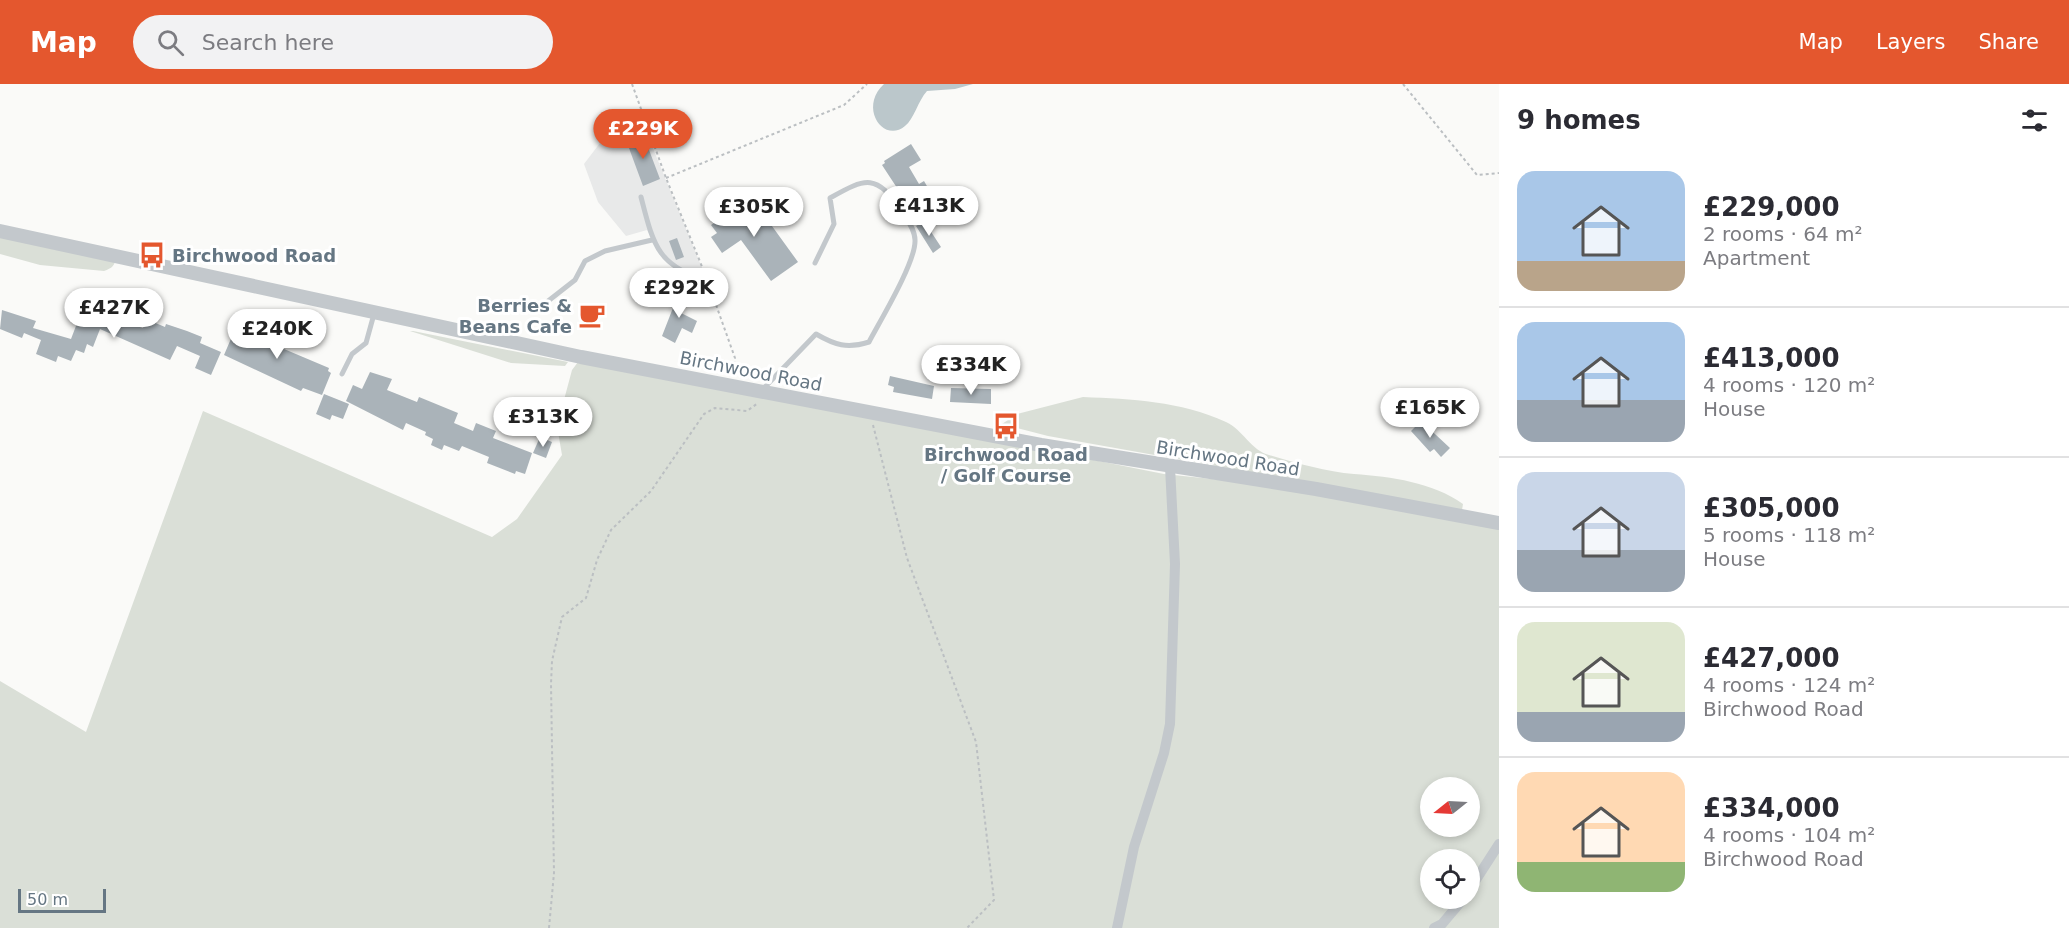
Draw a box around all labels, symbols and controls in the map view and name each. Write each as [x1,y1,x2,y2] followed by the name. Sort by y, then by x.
[133,15,553,69] search box
[30,26,97,59] text: Map
[154,26,187,59] icon: search
[202,30,334,55] text: Search here
[1799,30,1843,54] text: Map
[1876,30,1945,54] text: Layers
[1978,30,2039,54] text: Share
[2018,104,2051,137] icon: filters
[1517,105,1641,135] text: 9 homes
[601,109,685,160] pin: £229K
[607,116,679,140] text: £229K
[887,186,971,237] pin: £413K
[712,187,796,238] pin: £305K
[1703,192,1840,222] text: £229,000
[893,193,965,217] text: £413K
[718,194,790,218] text: £305K
[1565,195,1637,267] icon: home
[1703,222,1863,246] text: 2 rooms · 64 m²
[137,240,167,270] bus stop icon: Birchwood Road
[172,245,336,266] place label: Birchwood Road
[1703,246,1810,270] text: Apartment
[637,268,721,319] pin: £292K
[643,275,715,299] text: £292K
[72,288,156,339] pin: £427K
[78,295,150,319] text: £427K
[459,295,572,337] place label: Berries & Beans Cafe
[577,300,607,330] cafe icon: Berries & Beans Cafe
[235,309,319,360] pin: £240K
[241,316,313,340] text: £240K
[1703,343,1840,373] text: £413,000
[929,345,1013,396] pin: £334K
[1565,346,1637,418] icon: home
[678,347,824,395] street label: Birchwood Road
[935,352,1007,376] text: £334K
[1703,373,1875,397] text: 4 rooms · 120 m²
[1388,388,1472,439] pin: £165K
[1394,395,1466,419] text: £165K
[501,397,585,448] pin: £313K
[1703,397,1766,421] text: House
[507,404,579,428] text: £313K
[991,411,1021,441] bus stop icon: Birchwood Road / Golf Course
[1155,436,1301,480] street label: Birchwood Road
[924,444,1088,486] place label: Birchwood Road / Golf Course
[1703,493,1840,523] text: £305,000
[1565,496,1637,568] icon: home
[1703,523,1875,547] text: 5 rooms · 118 m²
[1703,547,1766,571] text: House
[1703,643,1840,673] text: £427,000
[1565,646,1637,718] icon: home
[1703,673,1875,697] text: 4 rooms · 124 m²
[1703,697,1864,721] text: Birchwood Road
[1420,777,1480,837] north arrow
[1420,777,1480,909] map controls
[1703,793,1840,823] text: £334,000
[1565,796,1637,868] icon: home
[1703,823,1875,847] text: 4 rooms · 104 m²
[1703,847,1864,871] text: Birchwood Road
[1420,849,1480,909] button: locate
[18,886,106,914] scale bar
[27,890,68,909] text: 50 m

